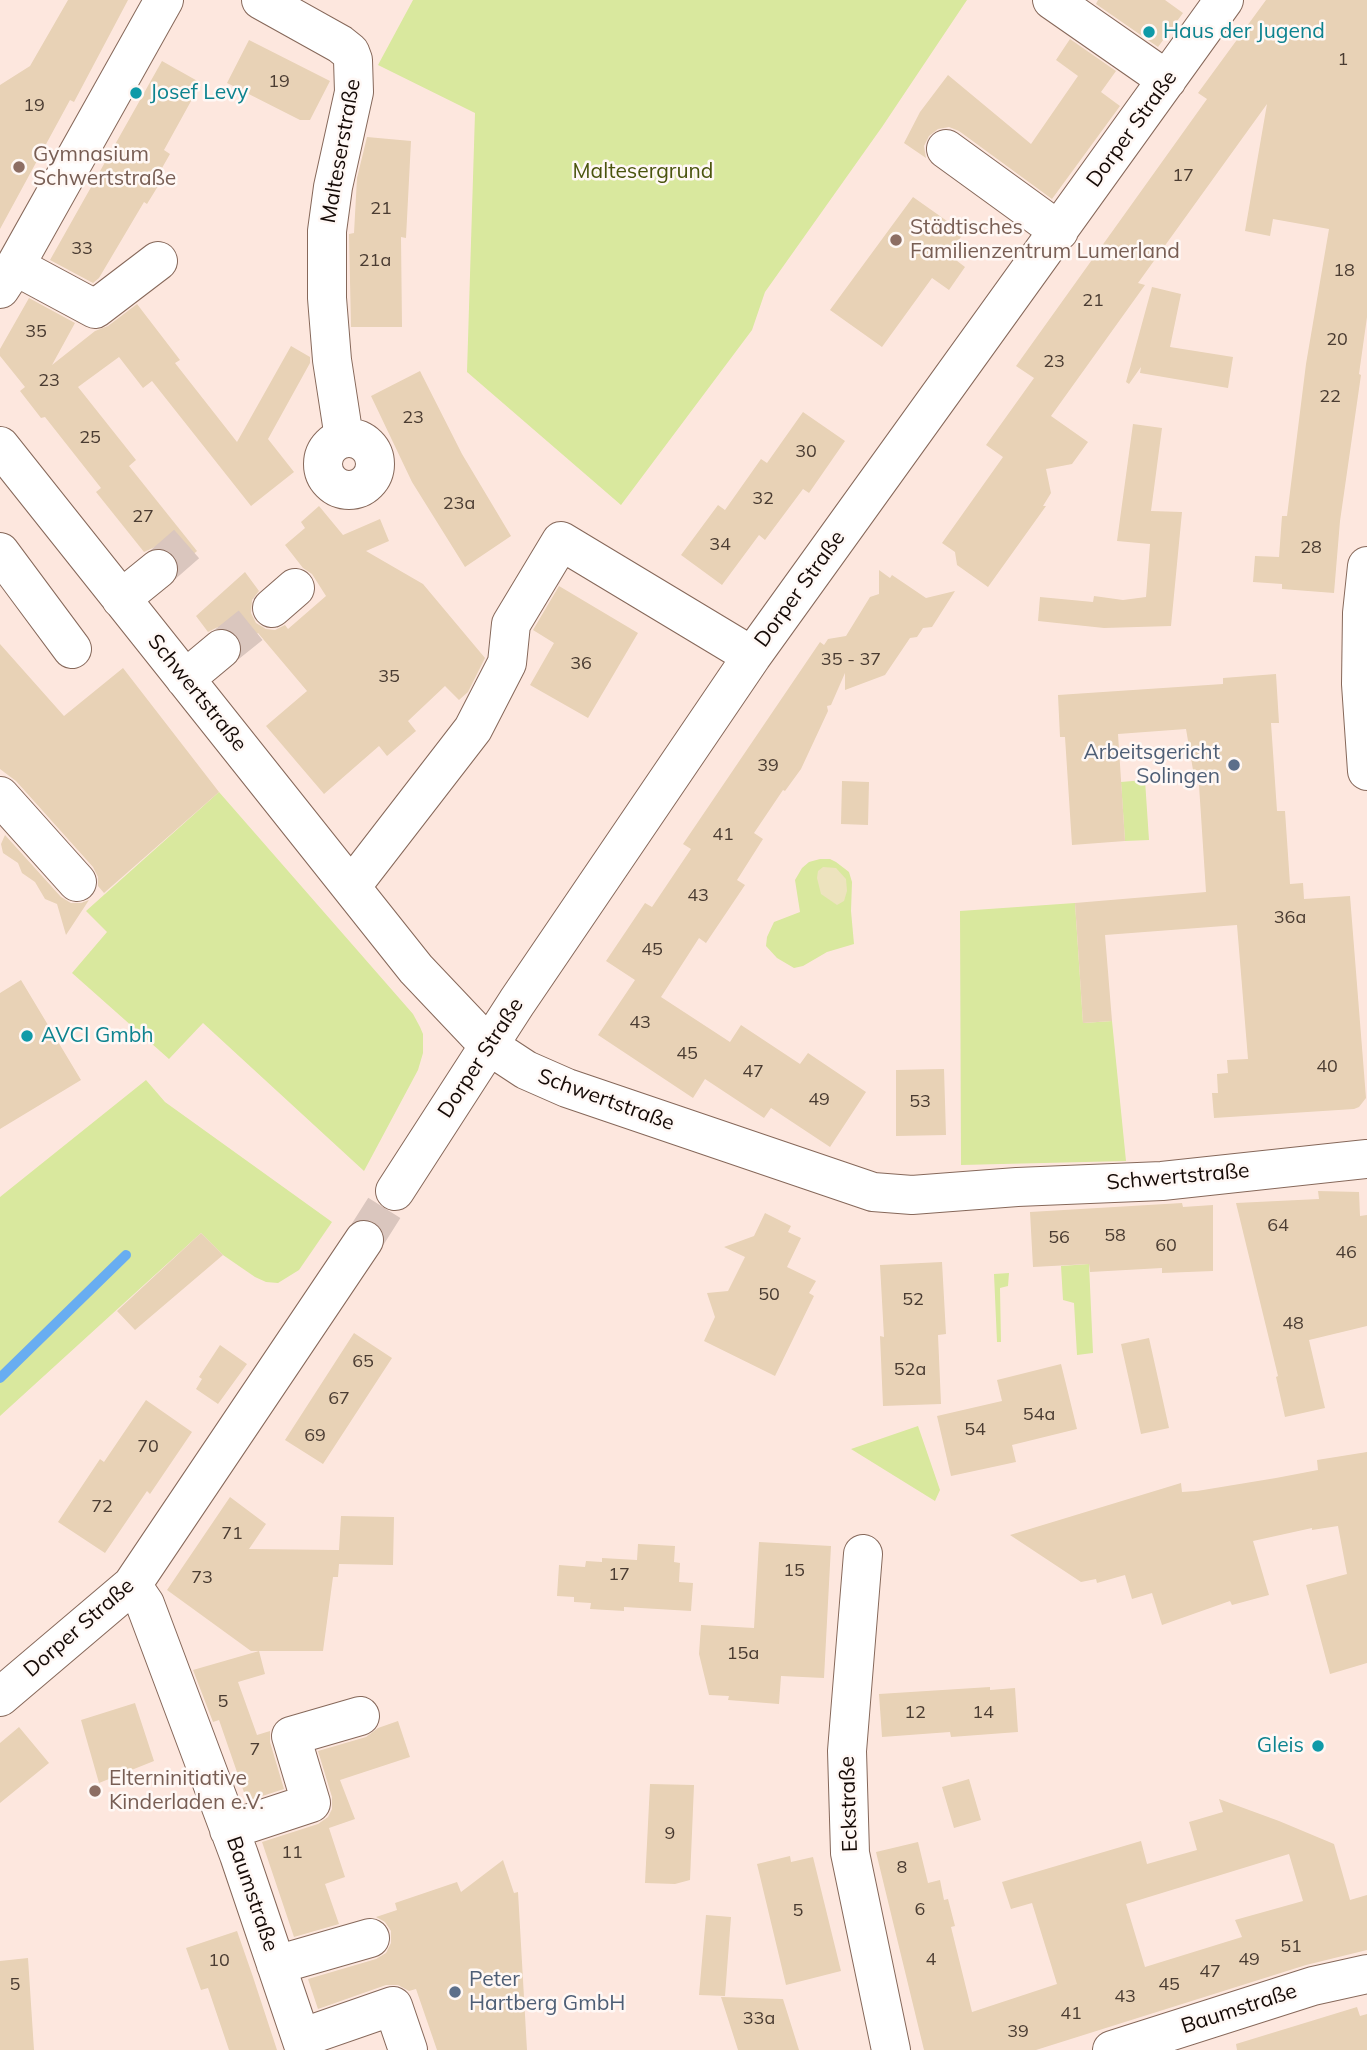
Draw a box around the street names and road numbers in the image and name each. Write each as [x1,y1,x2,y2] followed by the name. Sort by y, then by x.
[1081,66,1183,192] street label: Dorper Straße
[316,77,366,225] street label: Malteserstraße
[749,526,851,652] street label: Dorper Straße
[142,629,252,757] street label: Schwertstraße
[433,993,529,1123] street label: Dorper Straße
[534,1064,678,1136] street label: Schwertstraße
[1106,1158,1250,1196] street label: Schwertstraße
[19,1573,139,1683] street label: Dorper Straße
[835,1756,863,1852] street label: Eckstraße
[221,1833,283,1955] street label: Baumstraße
[1178,1978,1300,2040] street label: Baumstraße

